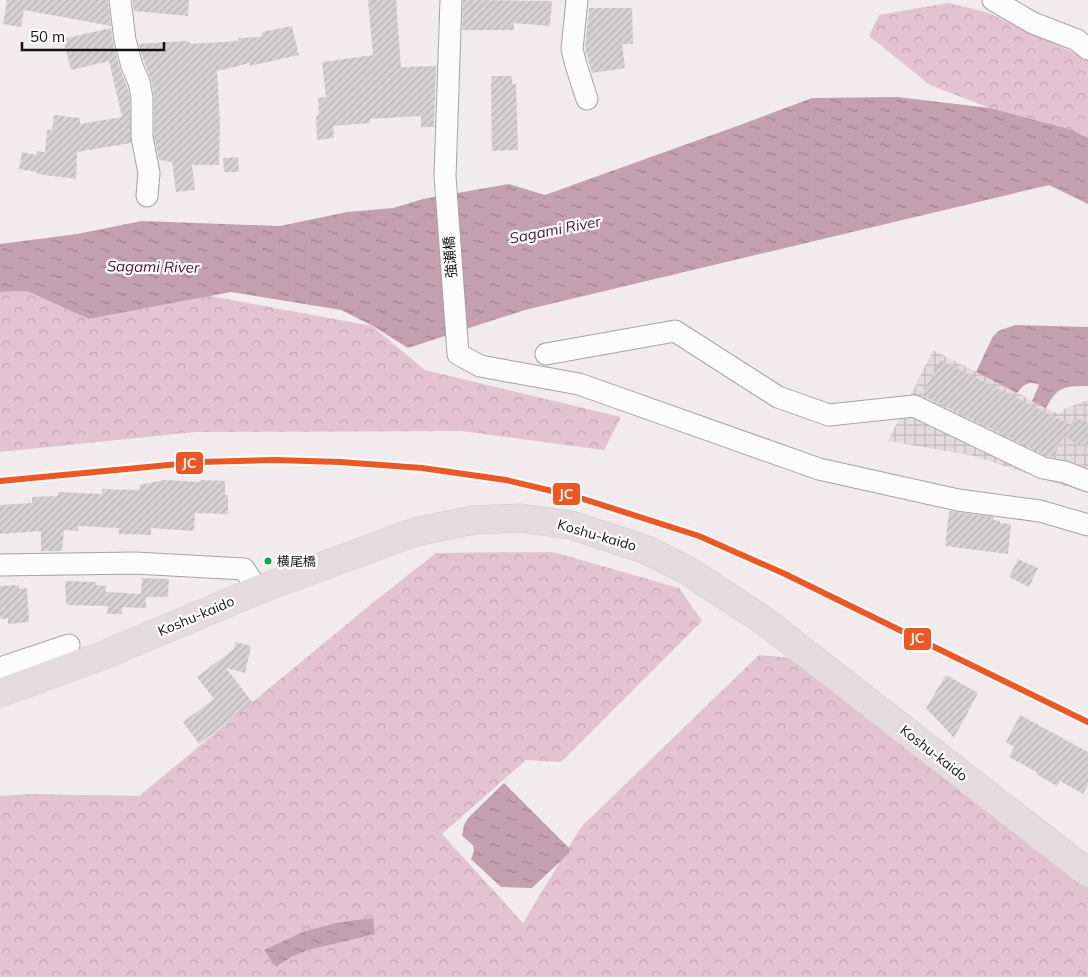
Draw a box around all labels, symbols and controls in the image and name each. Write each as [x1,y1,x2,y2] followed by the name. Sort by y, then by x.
[22,20,165,52] scale bar
[30,27,65,46] text: 50 m
[508,211,603,248] water label: Sagami River
[440,235,460,279] street label: 強瀬橋
[107,256,200,277] water label: Sagami River
[175,451,204,475] line badge: JC
[182,454,196,472] text: JC
[552,482,581,506] line badge: JC
[559,485,573,503] text: JC
[555,515,639,555] street label: Koshu-kaido
[277,553,316,569] place label: 横尾橋
[263,556,273,566] marker: 横尾橋
[155,592,237,640] street label: Koshu-kaido
[903,627,932,651] line badge: JC
[910,629,924,647] text: JC
[896,721,972,785] street label: Koshu-kaido

